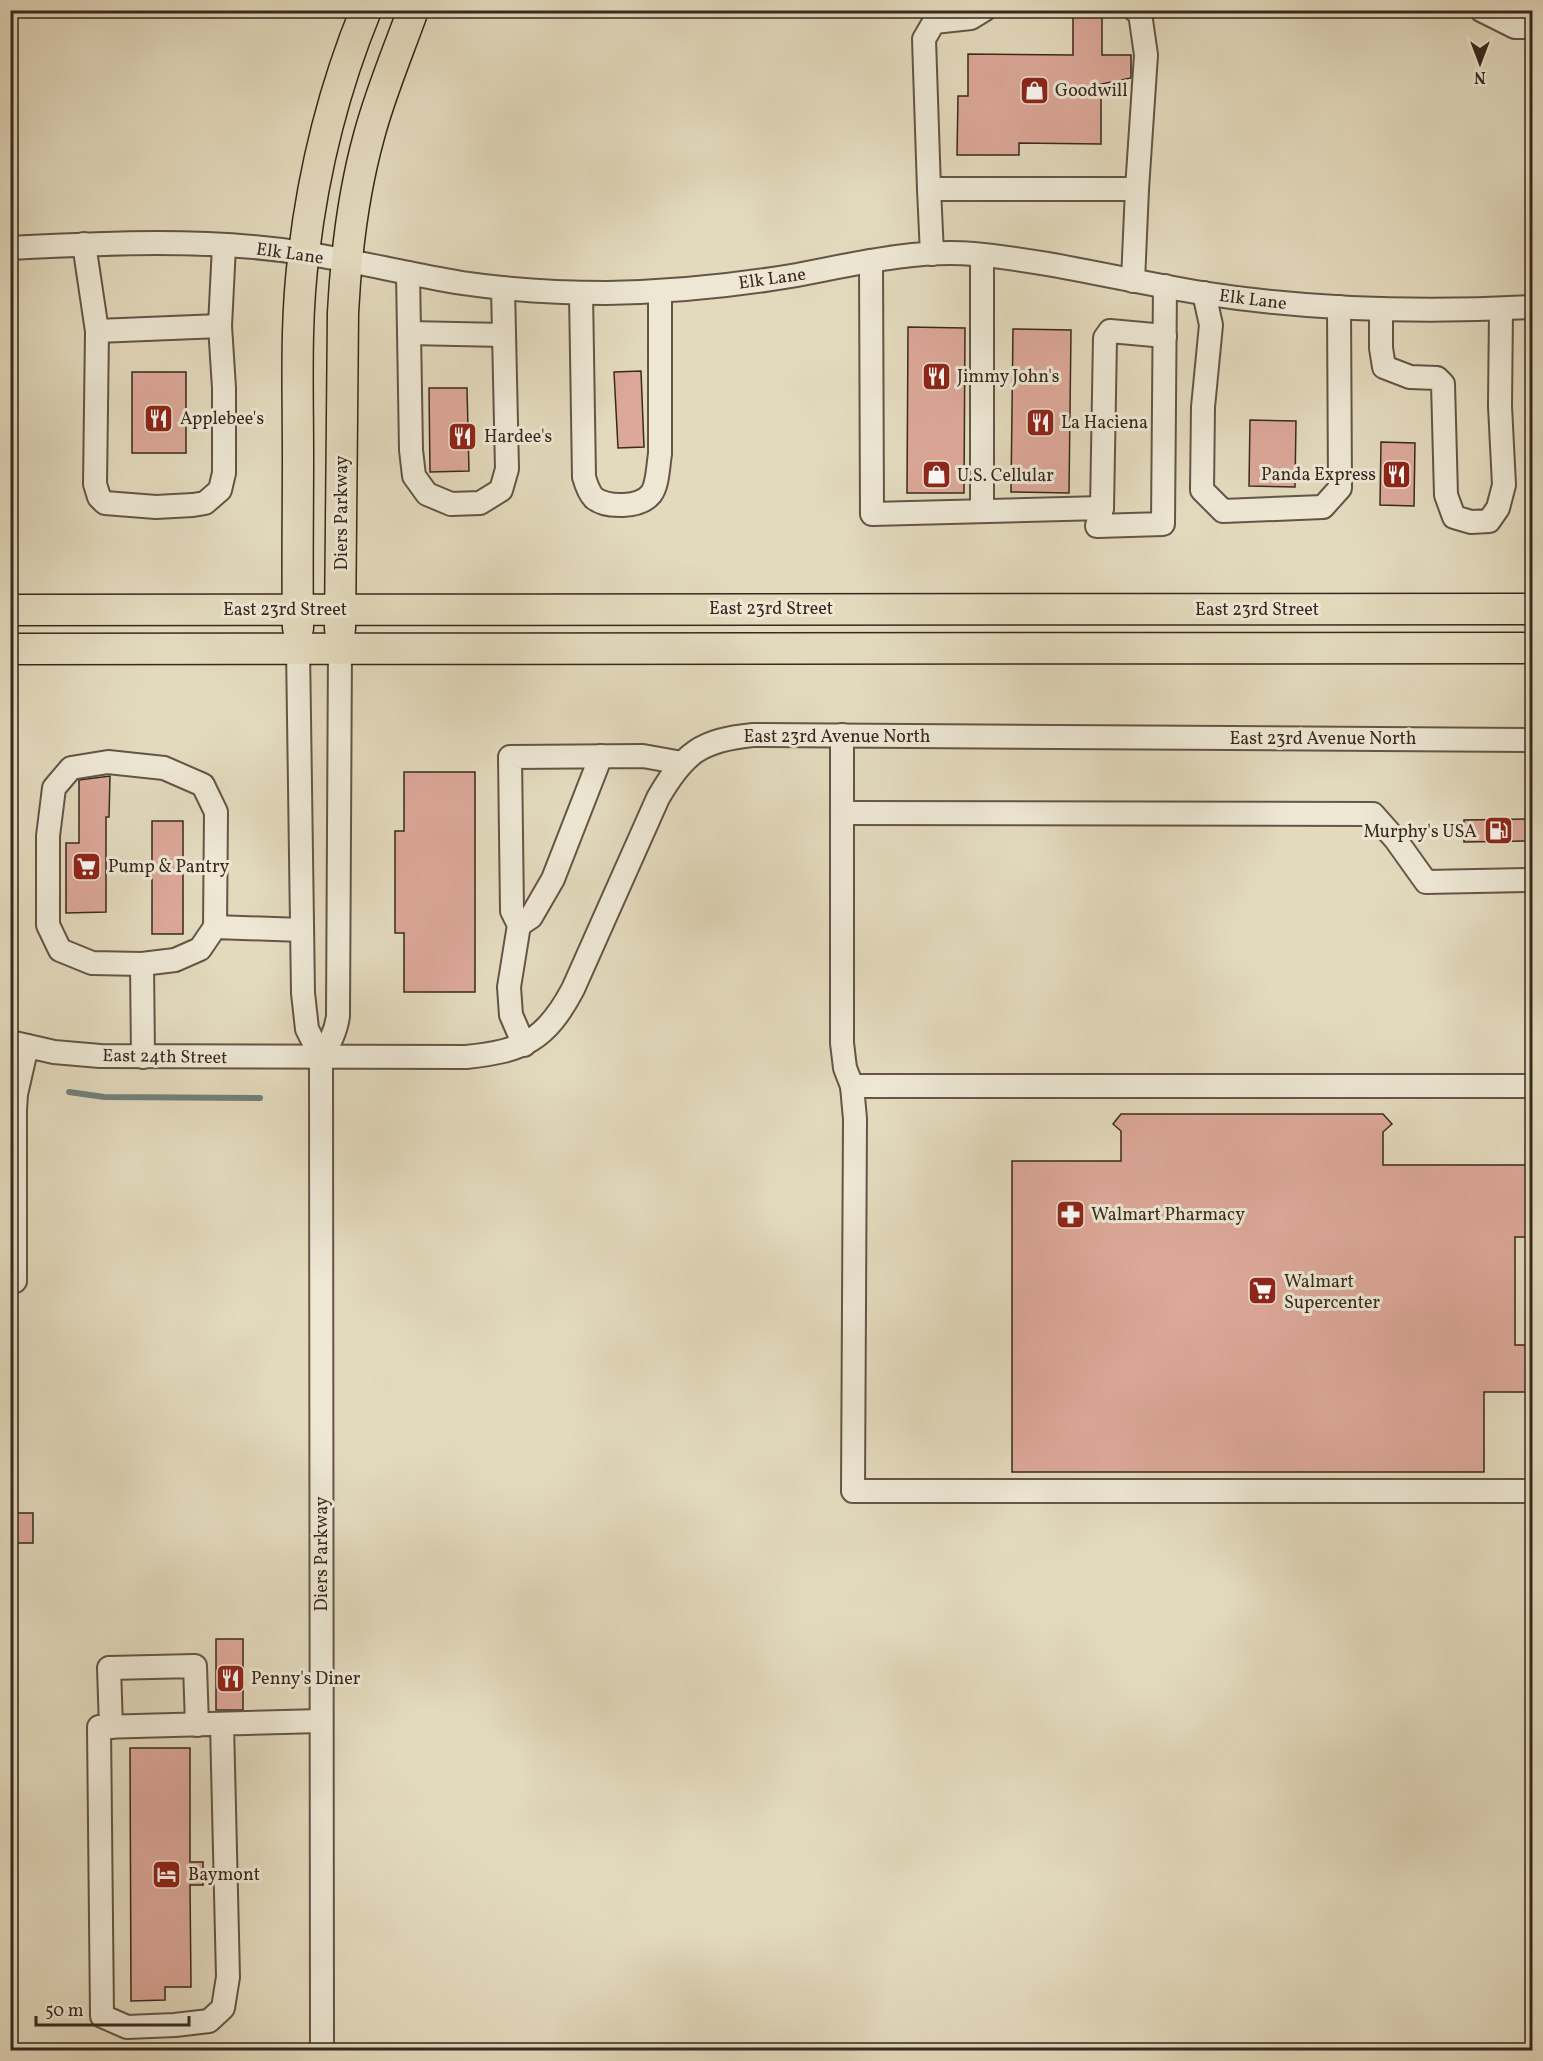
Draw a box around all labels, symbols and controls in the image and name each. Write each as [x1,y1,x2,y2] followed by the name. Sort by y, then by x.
[1450,33,1510,93] north arrow
[1474,65,1486,87] text: N
[1018,74,1050,106] shop icon: Goodwill
[1055,79,1128,104] place label: Goodwill
[254,237,325,272] street label: Elk Lane
[737,262,808,297] street label: Elk Lane
[1218,284,1288,317] street label: Elk Lane
[920,360,952,392] restaurant icon: Jimmy John's
[957,365,1059,390] place label: Jimmy John's
[143,402,175,434] restaurant icon: Applebee's
[1024,406,1056,438] restaurant icon: La Haciena
[180,407,264,432] place label: Applebee's
[1061,411,1148,436] place label: La Haciena
[447,420,479,452] restaurant icon: Hardee's
[484,425,552,450] place label: Hardee's
[330,455,355,570] street label: Diers Parkway
[1381,458,1413,490] restaurant icon: Panda Express
[920,459,952,491] shop icon: U.S. Cellular
[1261,463,1376,488] place label: Panda Express
[957,464,1054,489] place label: U.S. Cellular
[709,597,833,622] street label: East 23rd Street
[223,598,347,623] street label: East 23rd Street
[1195,598,1319,623] street label: East 23rd Street
[743,725,931,750] street label: East 23rd Avenue North
[1229,727,1417,752] street label: East 23rd Avenue North
[1482,815,1514,847] fuel station icon: Murphy's USA
[1363,820,1477,845] place label: Murphy's USA
[71,850,103,882] supermarket icon: Pump & Pantry
[108,855,229,880] place label: Pump & Pantry
[102,1044,228,1071] street label: East 24th Street
[1054,1198,1086,1230] pharmacy icon: Walmart Pharmacy
[1091,1203,1245,1228] place label: Walmart Pharmacy
[1284,1270,1380,1316] place label: Walmart Supercenter
[1247,1275,1279,1307] supermarket icon: Walmart Supercenter
[310,1496,335,1611] street label: Diers Parkway
[214,1662,246,1694] restaurant icon: Penny's Diner
[251,1667,361,1692] place label: Penny's Diner
[151,1858,183,1890] hotel icon: Baymont
[188,1863,260,1888] place label: Baymont
[36,1989,189,2027] scale bar
[45,1999,84,2024] text: 50 m

